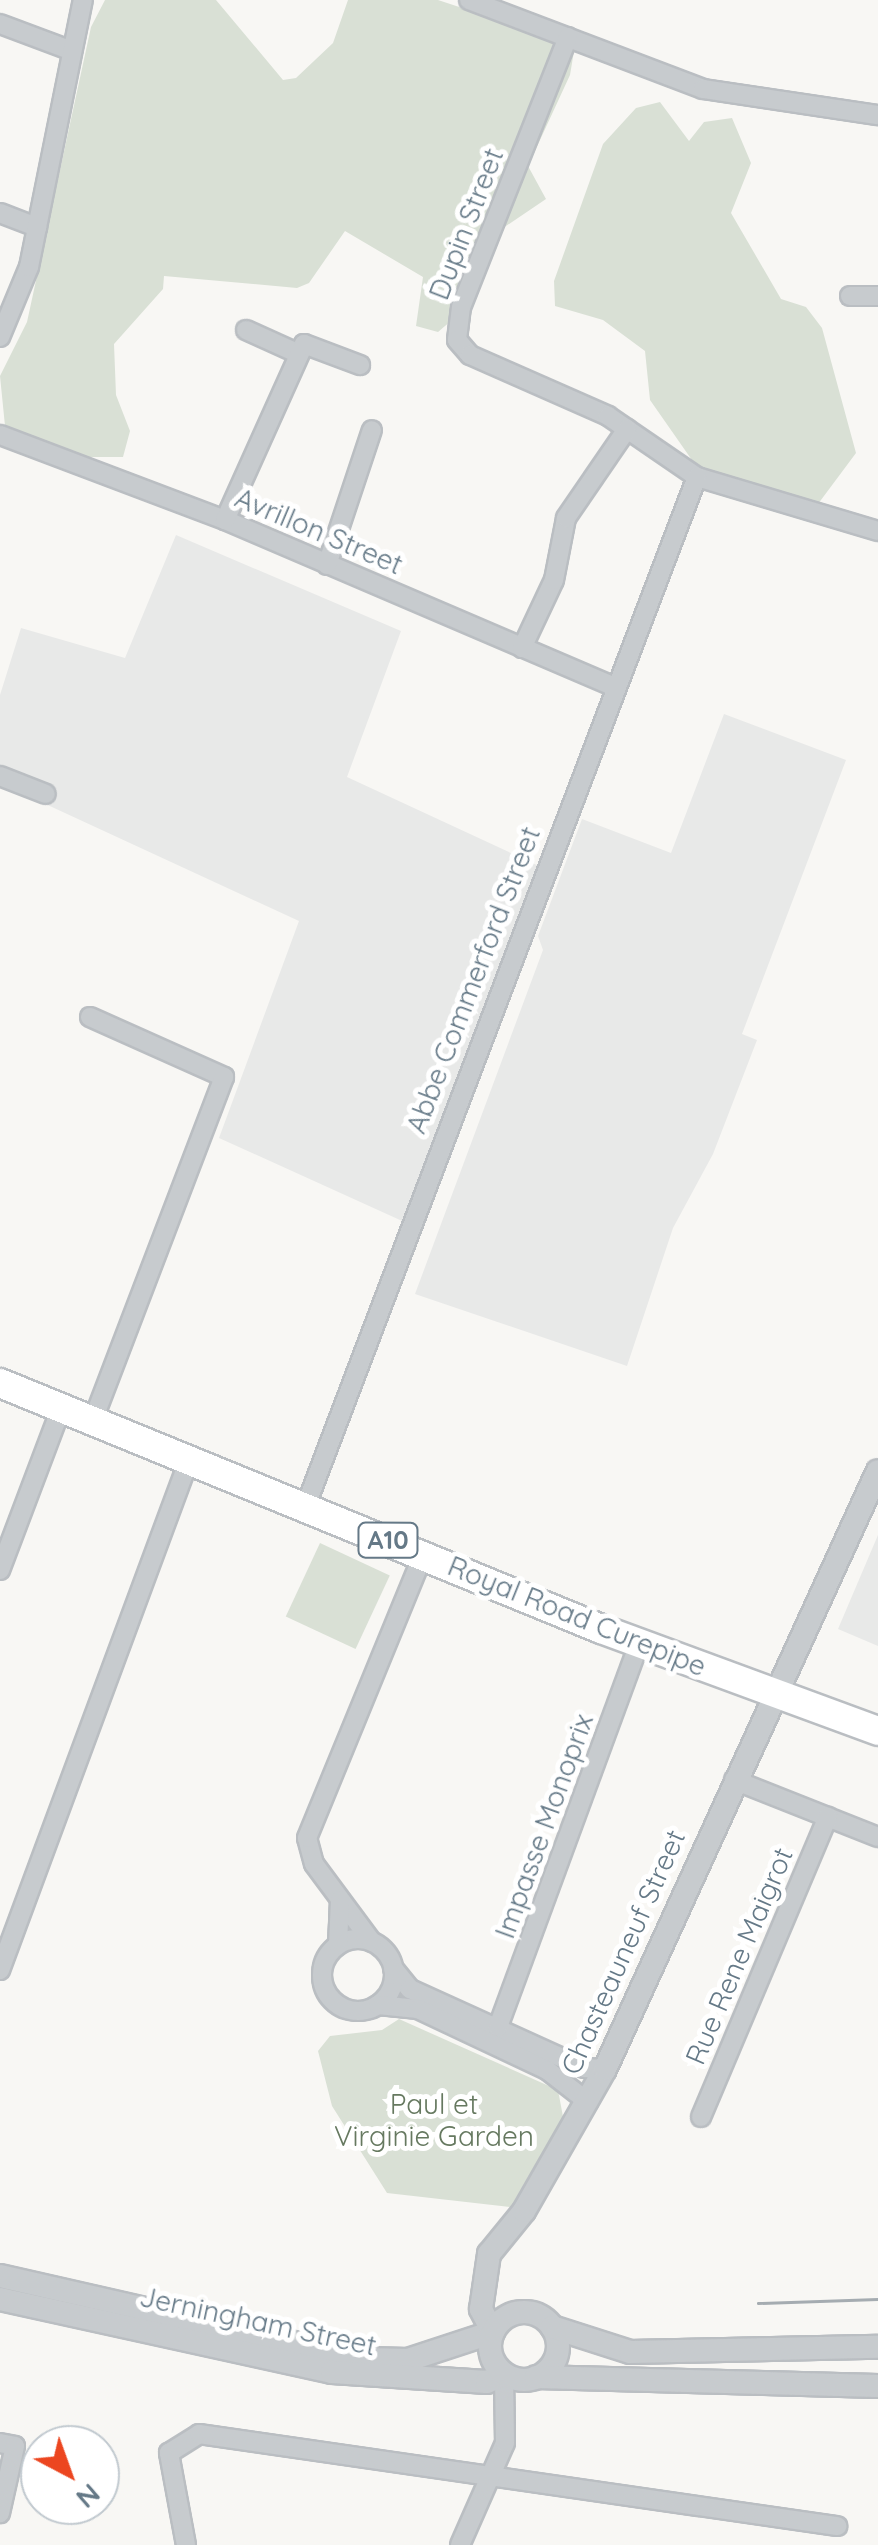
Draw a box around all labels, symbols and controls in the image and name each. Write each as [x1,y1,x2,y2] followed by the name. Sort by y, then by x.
[422,144,510,304] street label: Dupin Street
[230,481,408,581] street label: Avrillon Street
[399,822,547,1138] street label: Abbe Commerford Street
[356,1520,420,1560] road number: A10
[443,1549,711,1683] street label: Royal Road Curepipe
[488,1709,600,1943] street label: Impasse Monoprix
[554,1824,692,2080] street label: Chasteauneuf Street
[678,1843,800,2069] street label: Rue Rene Maigrot
[334,2087,534,2153] park label: Paul et Virginie Garden
[137,2280,379,2362] street label: Jerningham Street
[20,2425,120,2525] north arrow
[69,2477,108,2516] text: N

